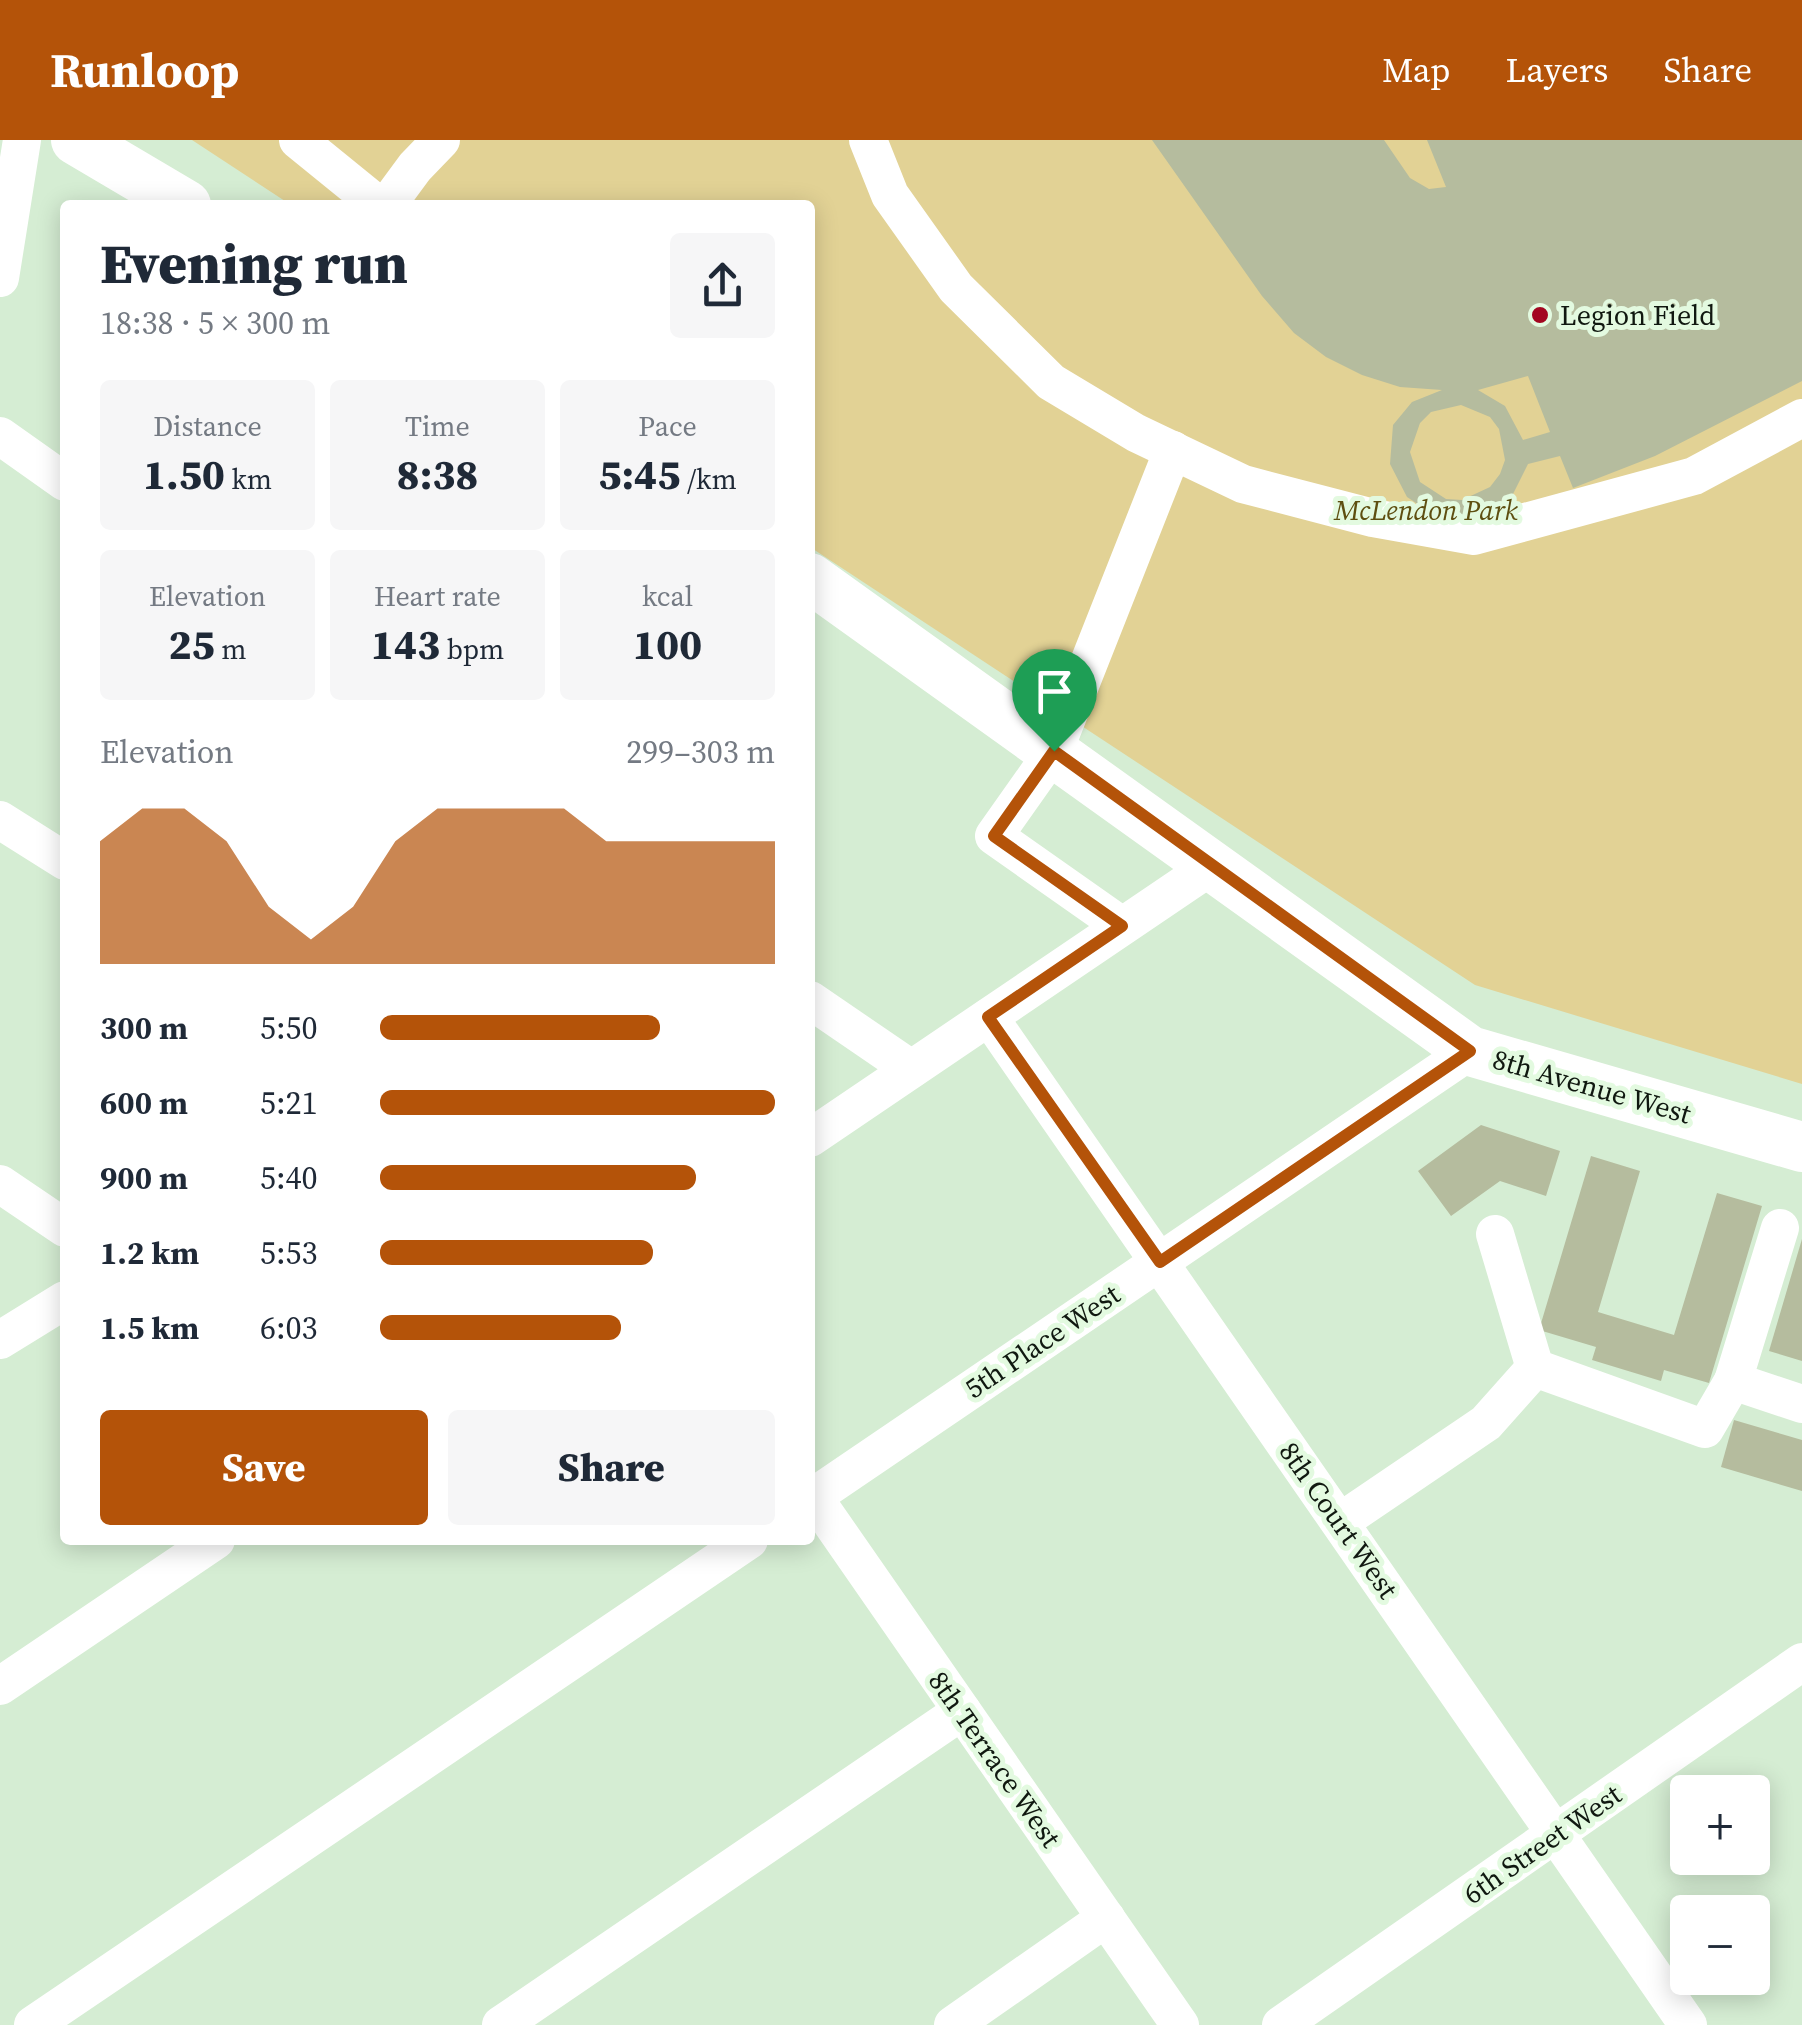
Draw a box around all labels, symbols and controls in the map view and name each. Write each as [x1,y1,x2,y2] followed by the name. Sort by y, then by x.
[50,37,239,103] text: Runloop
[1382,46,1450,94] text: Map
[1505,46,1608,94] text: Layers
[1663,46,1752,94] text: Share
[100,226,408,301] text: Evening run
[670,233,775,338] button: share
[1560,296,1715,334] place label: Legion Field
[100,301,330,345] text: 18:38 · 5 × 300 m
[1529,304,1551,326] marker: Legion Field
[153,407,262,445] text: Distance
[405,407,470,445] text: Time
[638,407,697,445] text: Pace
[143,445,225,503] text: 1.50
[396,445,479,503] text: 8:38
[598,445,680,503] text: 5:45
[225,460,272,498] text: km
[680,460,737,498] text: /km
[1333,491,1519,529] park label: McLendon Park
[149,577,266,615] text: Elevation
[374,577,501,615] text: Heart rate
[642,577,693,615] text: kcal
[168,615,215,673] text: 25
[371,615,440,673] text: 143
[633,615,702,673] text: 100
[215,630,247,668] text: m
[440,630,504,668] text: bpm
[1012,649,1097,752] pin
[1027,664,1082,719] icon: arrive
[100,730,234,774] text: Elevation
[626,730,775,774] text: 299–303 m
[100,1006,188,1050] text: 300 m
[260,1006,318,1050] text: 5:50
[1488,1040,1696,1133] street label: 8th Avenue West
[100,1081,188,1125] text: 600 m
[260,1081,318,1125] text: 5:21
[100,1156,188,1200] text: 900 m
[260,1156,318,1200] text: 5:40
[100,1231,199,1275] text: 1.2 km
[260,1231,318,1275] text: 5:53
[957,1275,1128,1407] street label: 5th Place West
[100,1306,199,1350] text: 1.5 km
[260,1306,318,1350] text: 6:03
[100,1410,428,1525] button: Save
[448,1410,775,1525] button: Share
[1271,1434,1408,1607] street label: 8th Court West
[920,1663,1070,1855] street label: 8th Terrace West
[1455,1775,1629,1913] street label: 6th Street West
[1670,1775,1770,1995] map controls
[1670,1775,1770,1875] button: +
[1670,1895,1770,1995] button: −

